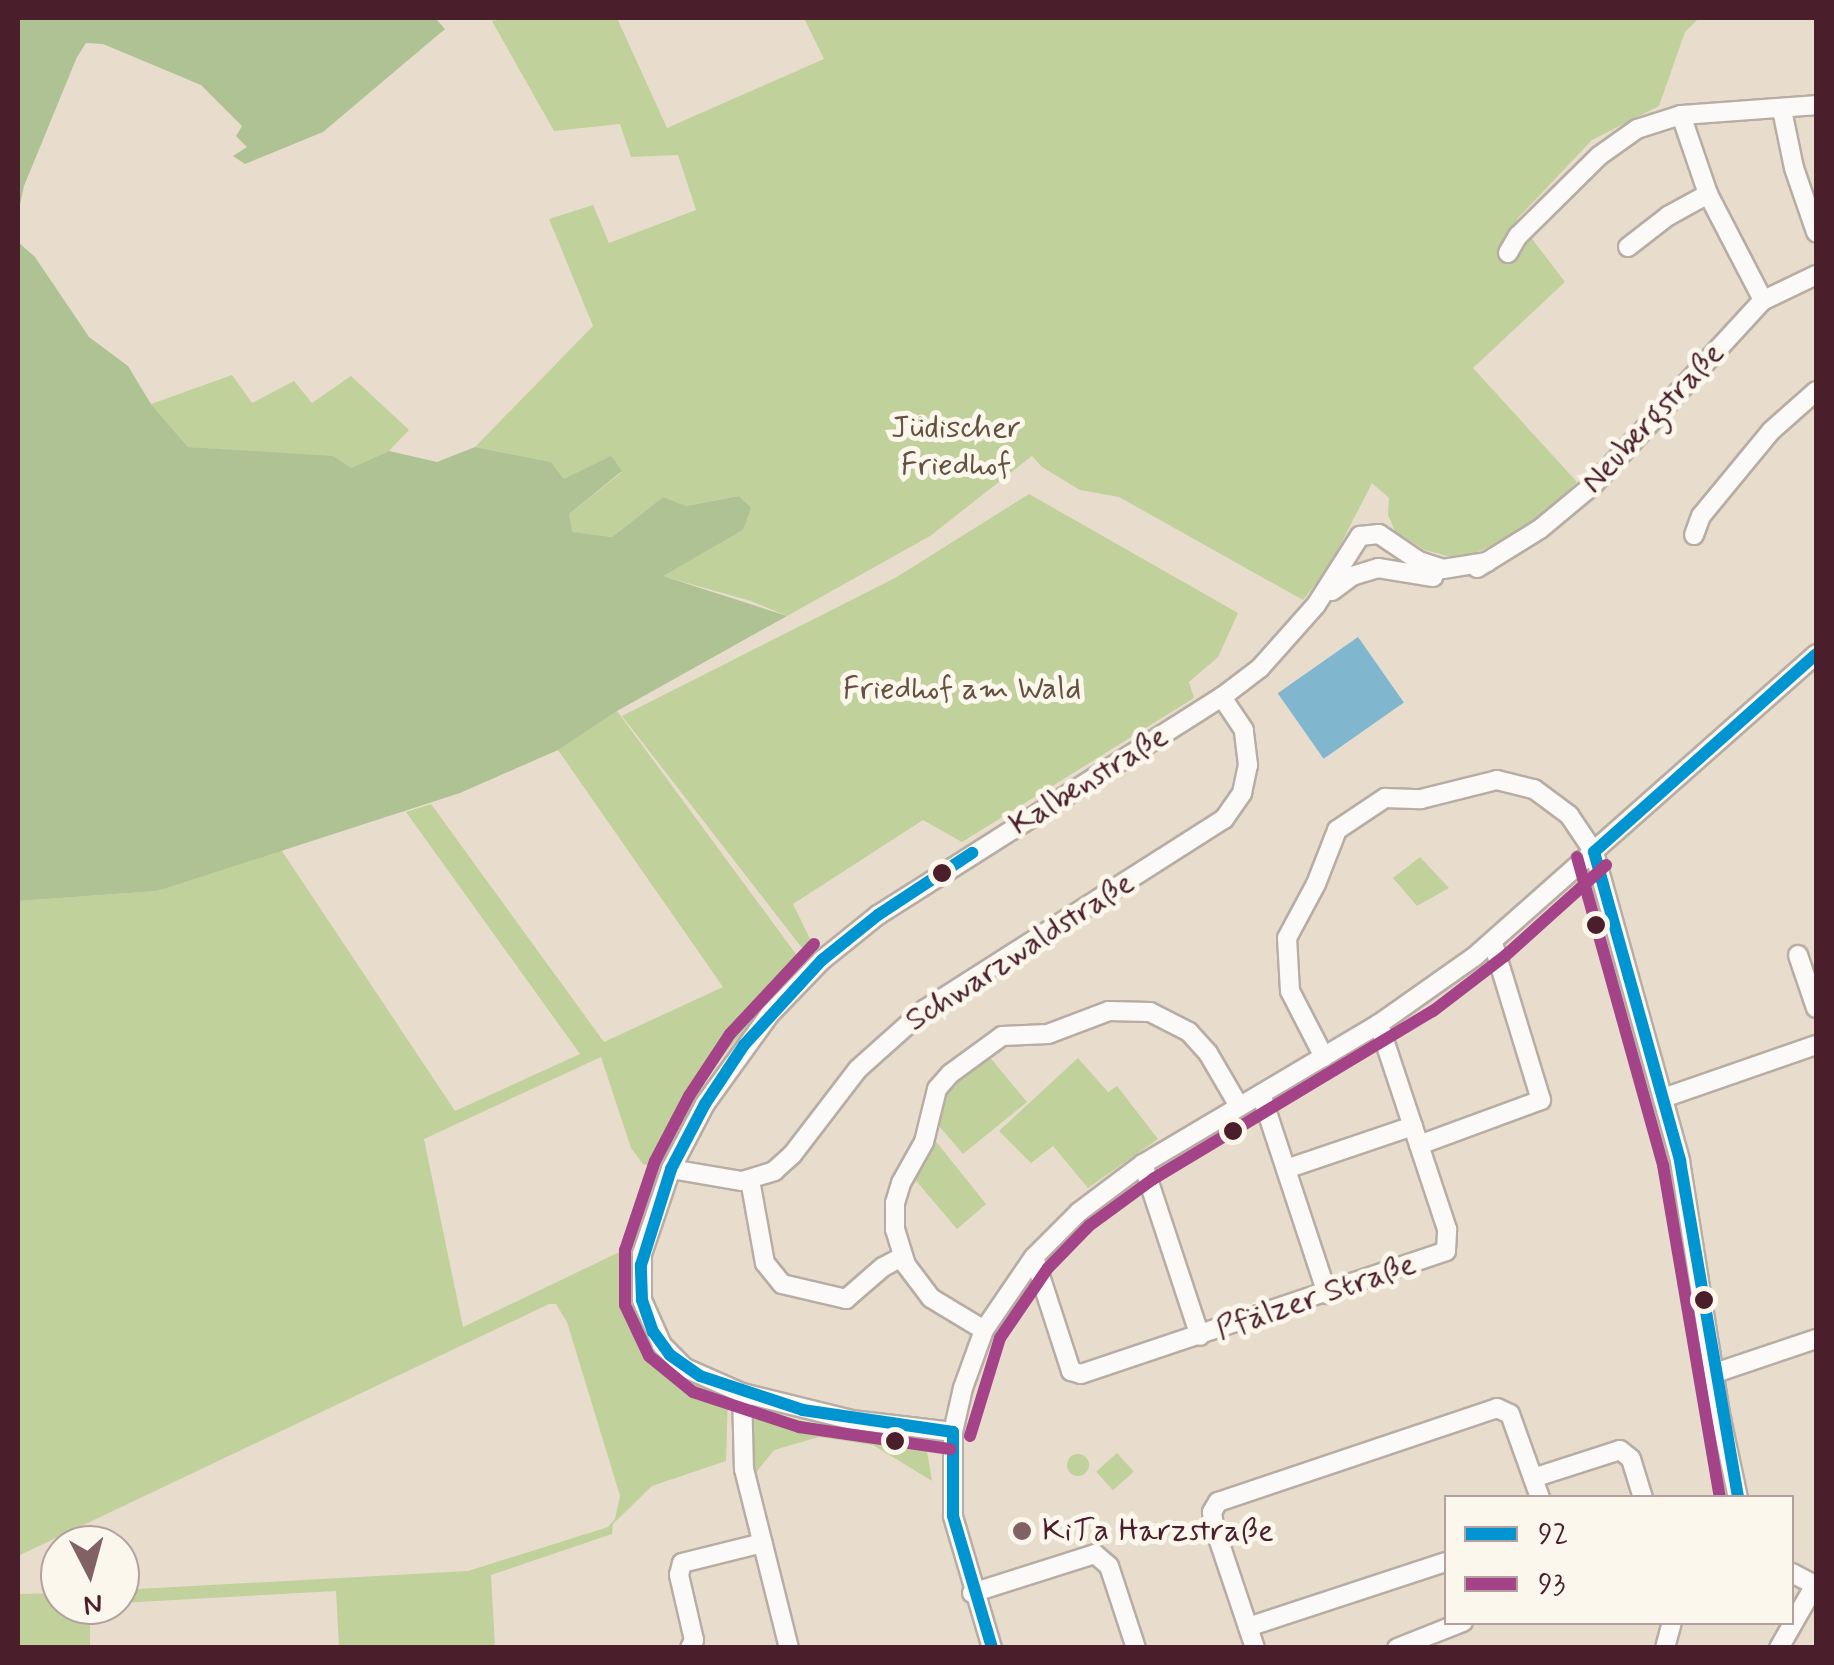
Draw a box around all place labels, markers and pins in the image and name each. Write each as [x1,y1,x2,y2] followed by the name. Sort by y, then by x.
[932,863,952,883] unlabelled marker
[1586,915,1606,935] unlabelled marker
[1223,1121,1243,1141] unlabelled marker
[1694,1290,1714,1310] unlabelled marker
[885,1431,905,1451] unlabelled marker
[1042,1512,1270,1550] place label: KiTa Harzstraße
[1011,1520,1033,1542] marker: KiTa Harzstraße

